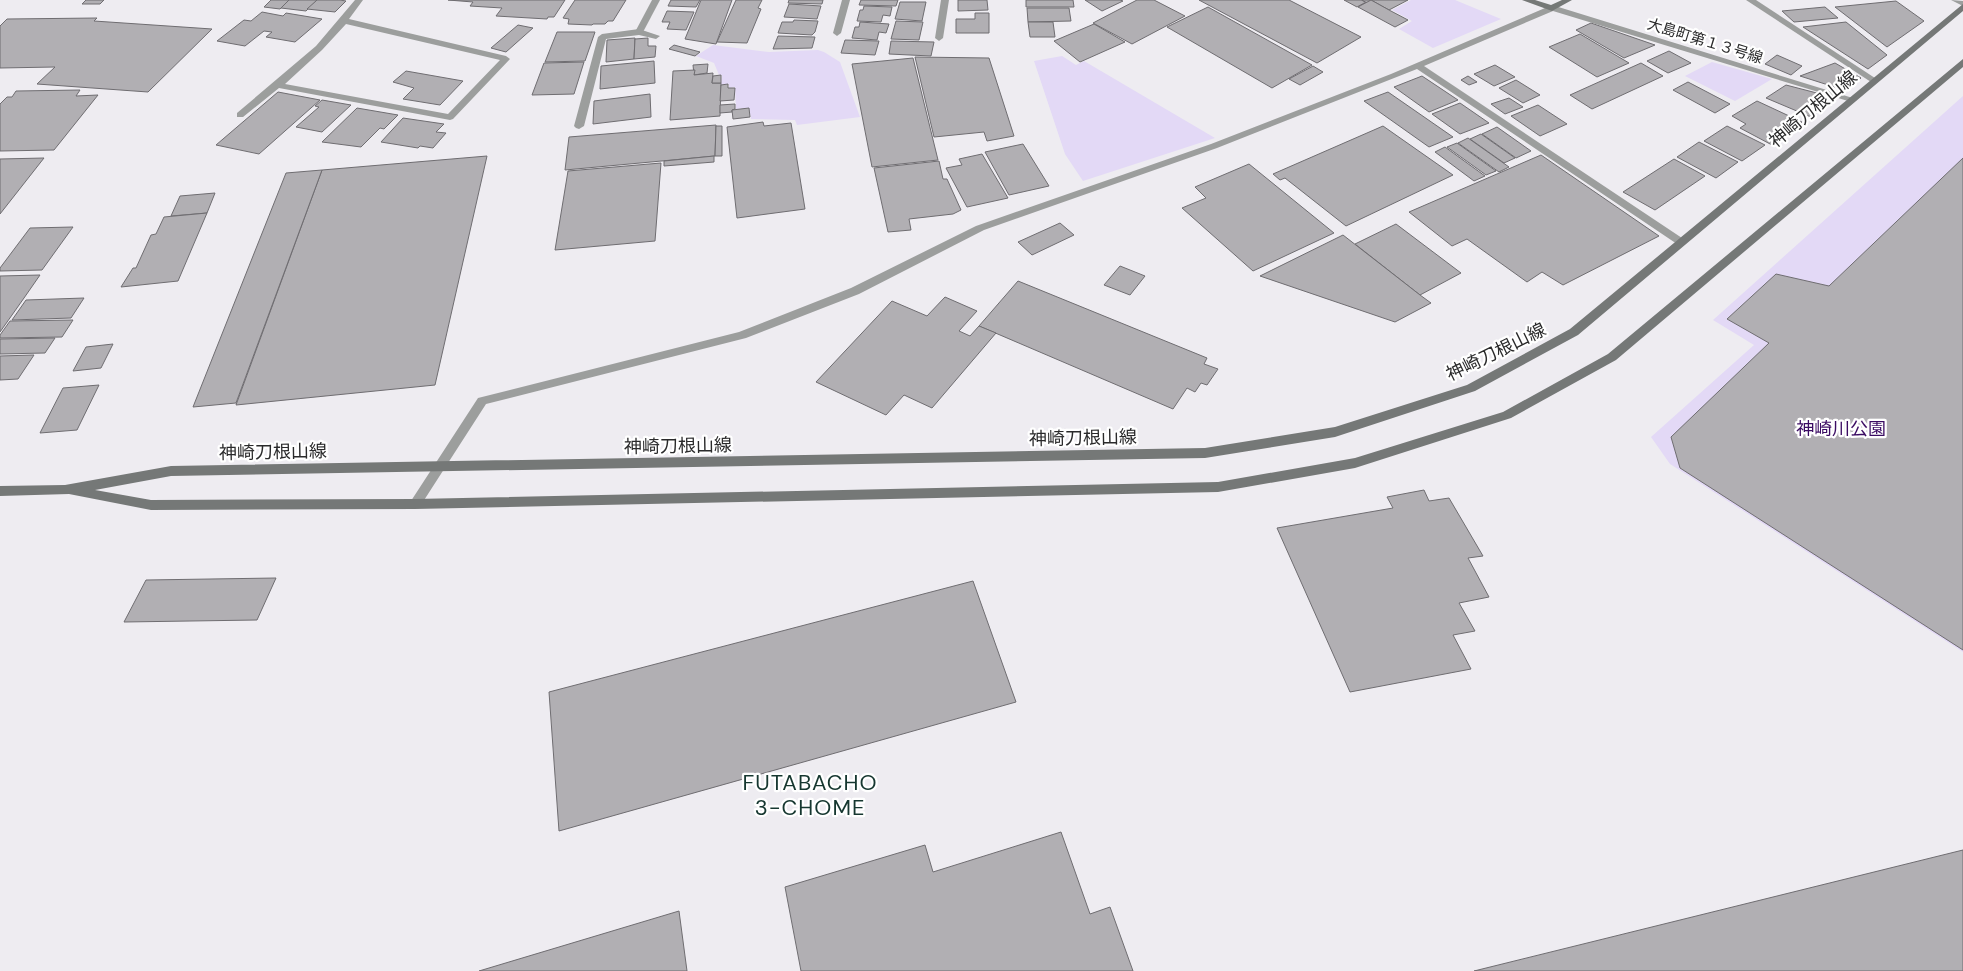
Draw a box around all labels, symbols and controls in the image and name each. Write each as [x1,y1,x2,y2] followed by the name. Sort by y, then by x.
[1645,14,1765,68] street label: 大島町第１３号線
[1764,65,1862,153] street label: 神崎刀根山線
[1442,318,1550,386] street label: 神崎刀根山線
[1796,417,1886,441] park label: 神崎川公園
[1029,425,1137,451] street label: 神崎刀根山線
[624,433,732,459] street label: 神崎刀根山線
[219,439,327,465] street label: 神崎刀根山線
[743,768,877,822] district label: FUTABACHO 3-CHOME

